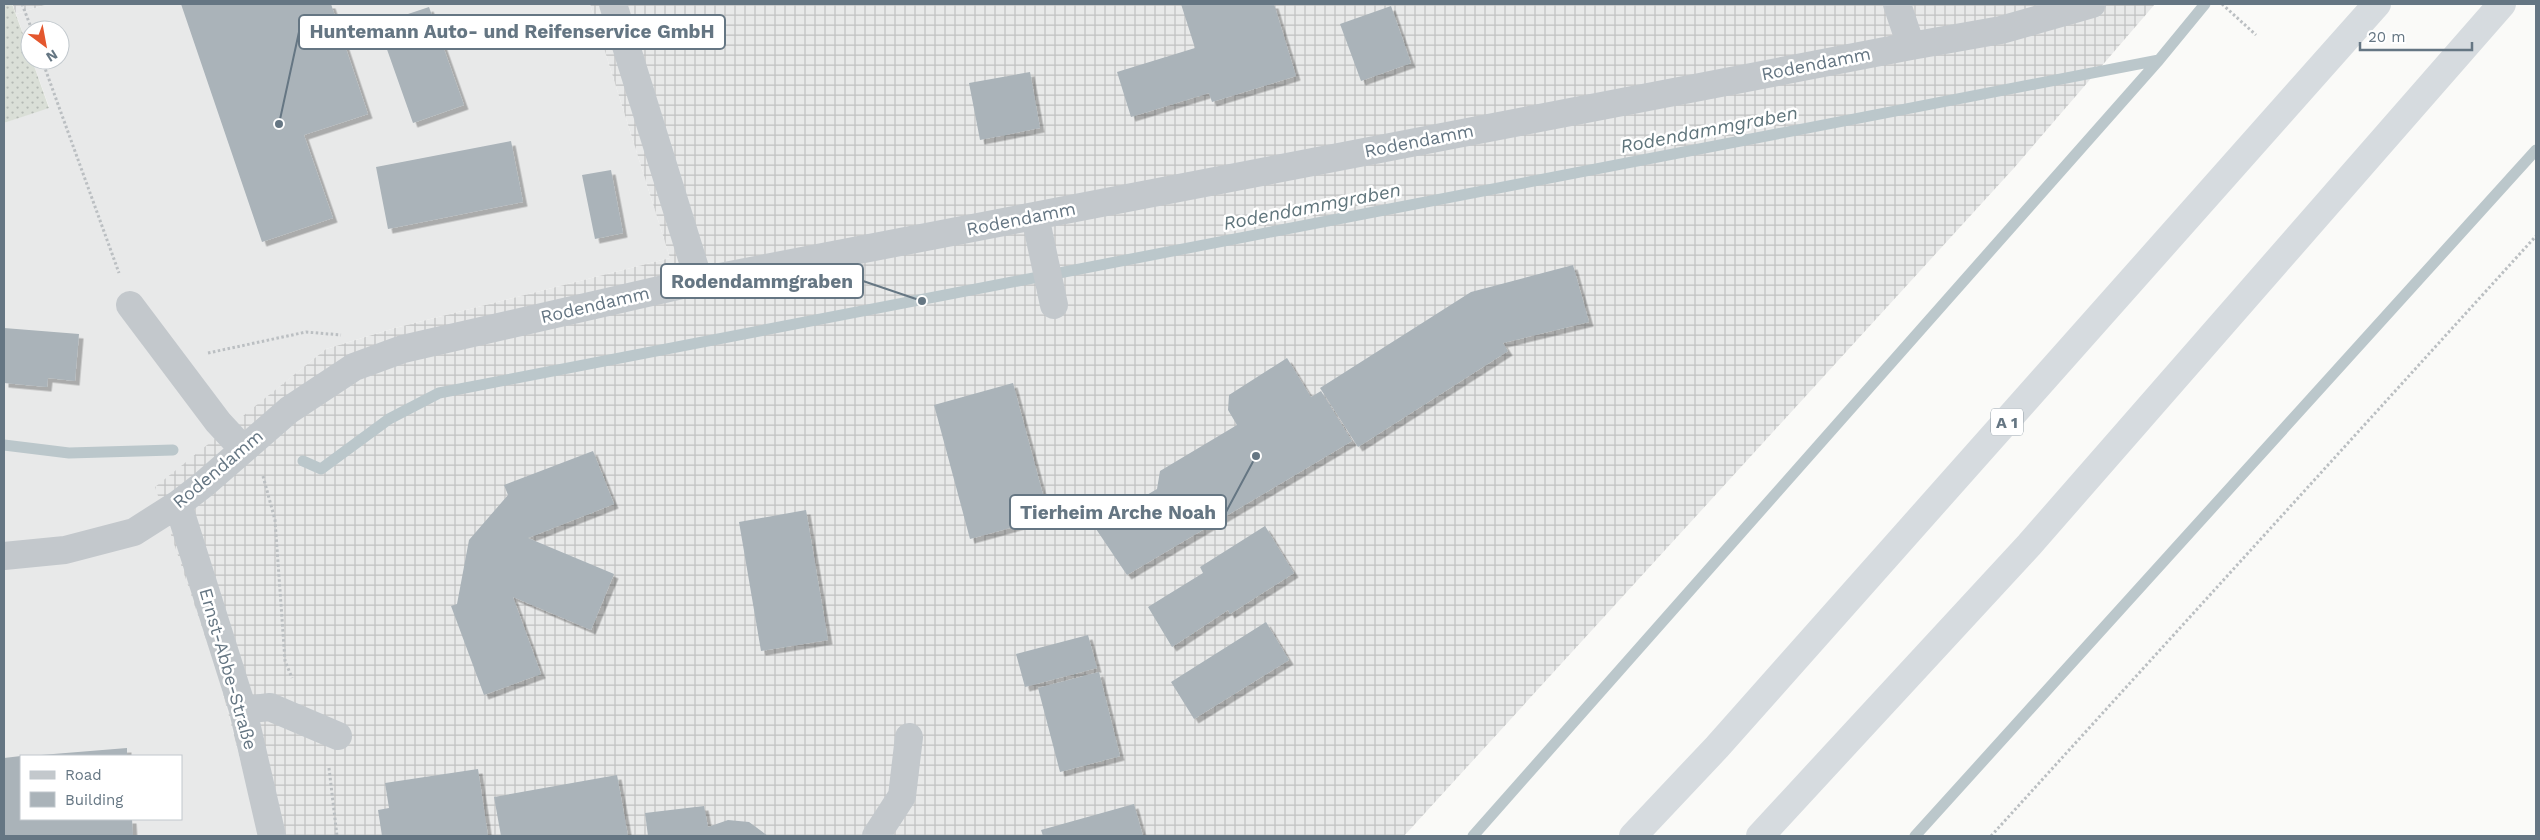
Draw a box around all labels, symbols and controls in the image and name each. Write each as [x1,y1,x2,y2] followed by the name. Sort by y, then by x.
[299,15,725,49] callout: Huntemann Auto- und Reifenservice GmbH
[20,20,70,70] north arrow
[309,20,715,43] text: Huntemann Auto- und Reifenservice GmbH
[2360,20,2472,52] scale bar
[2368,28,2406,46] text: 20 m
[1759,43,1872,84] street label: Rodendamm
[43,46,61,66] text: N
[1618,101,1800,158] water label: Rodendammgraben
[1362,120,1475,161] street label: Rodendamm
[1221,178,1403,235] water label: Rodendammgraben
[964,198,1077,239] street label: Rodendamm
[661,264,863,298] callout: Rodendammgraben
[671,270,853,293] text: Rodendammgraben
[538,282,651,327] street label: Rodendamm
[1991,408,2023,436] road number: A 1
[168,425,267,512] street label: Rodendamm
[1010,495,1226,529] callout: Tierheim Arche Noah
[1020,501,1216,524] text: Tierheim Arche Noah
[195,586,262,752] street label: Ernst-Abbe-Straße
[20,755,182,820] legend
[65,766,102,784] text: Road
[65,791,123,809] text: Building

